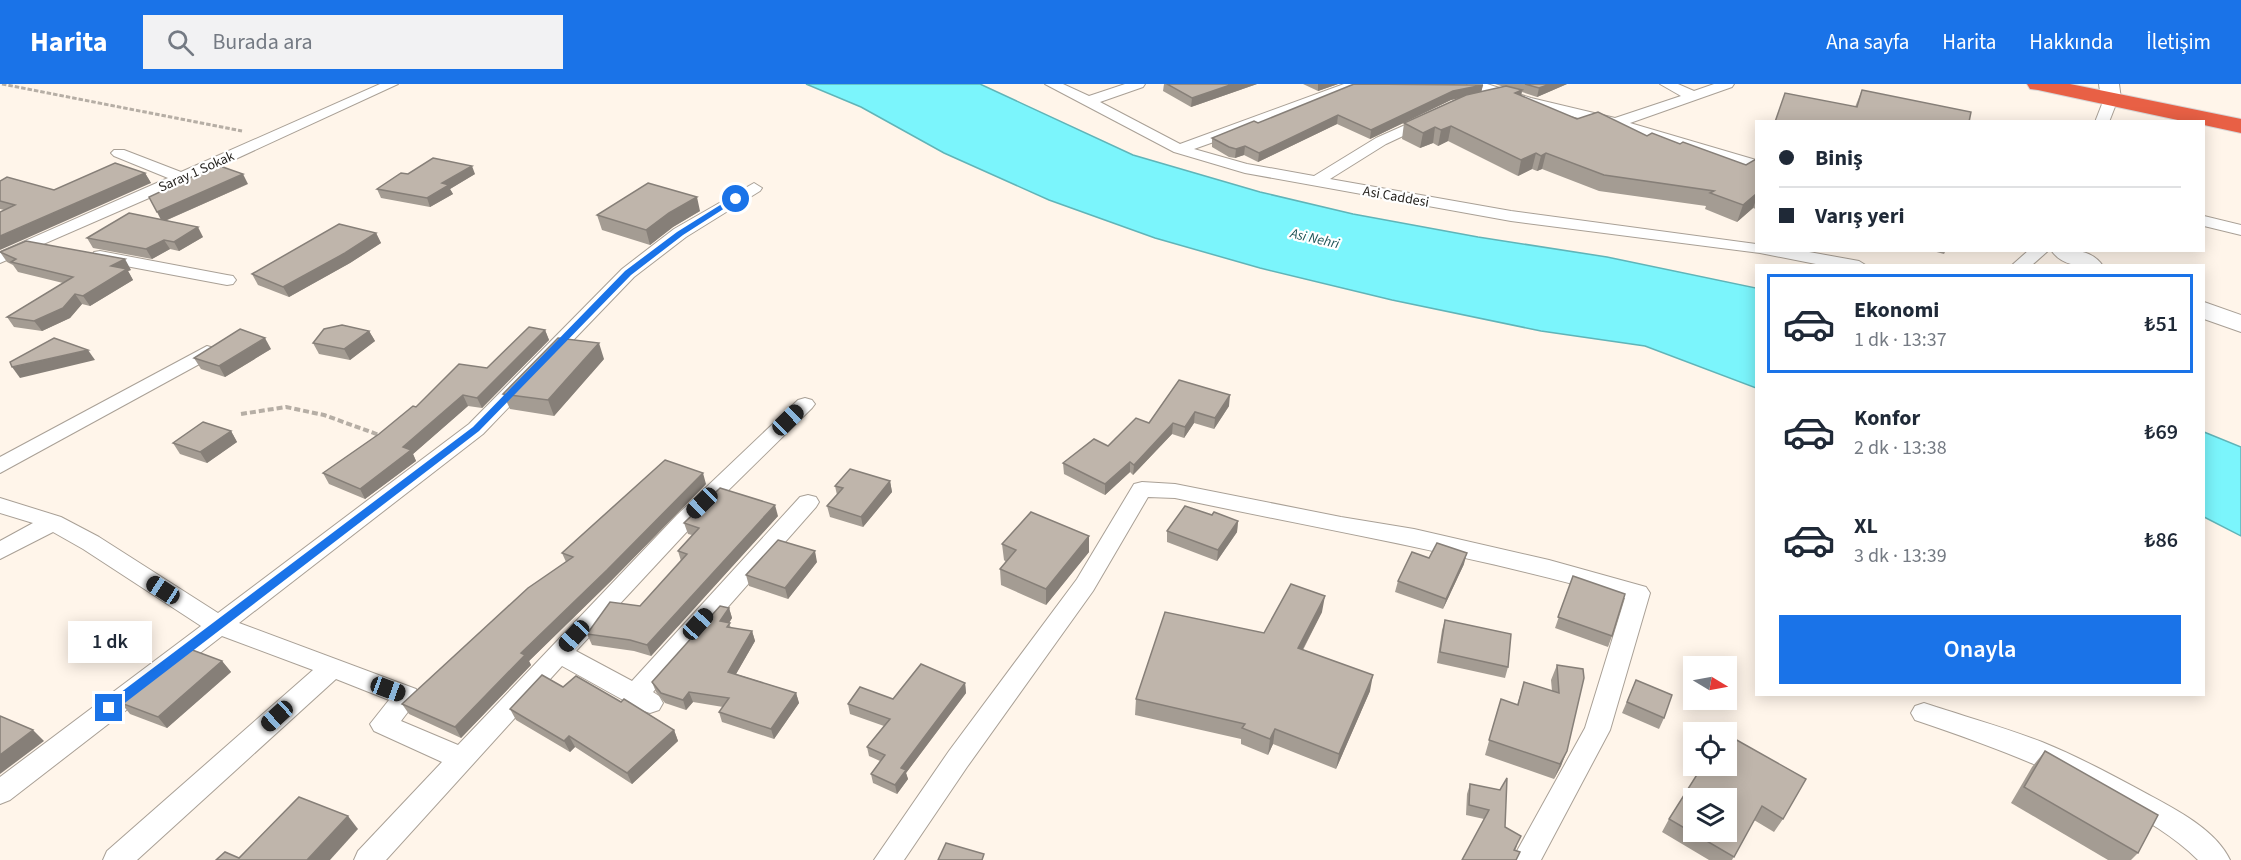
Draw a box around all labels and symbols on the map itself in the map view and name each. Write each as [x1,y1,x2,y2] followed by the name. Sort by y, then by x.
[155,146,238,198] street label: Saray 1 Sokak
[1361,181,1430,213] street label: Asi Caddesi
[722,185,749,212] route start
[1287,223,1342,254] water label: Asi Nehri
[769,401,807,439] car
[683,484,721,522] car
[143,573,183,607] car
[679,605,717,643] car
[555,617,593,655] car
[67,621,151,663] callout: 1 dk
[1683,656,1737,710] north arrow
[368,674,408,704] car
[95,694,122,721] route end
[258,697,296,735] car

